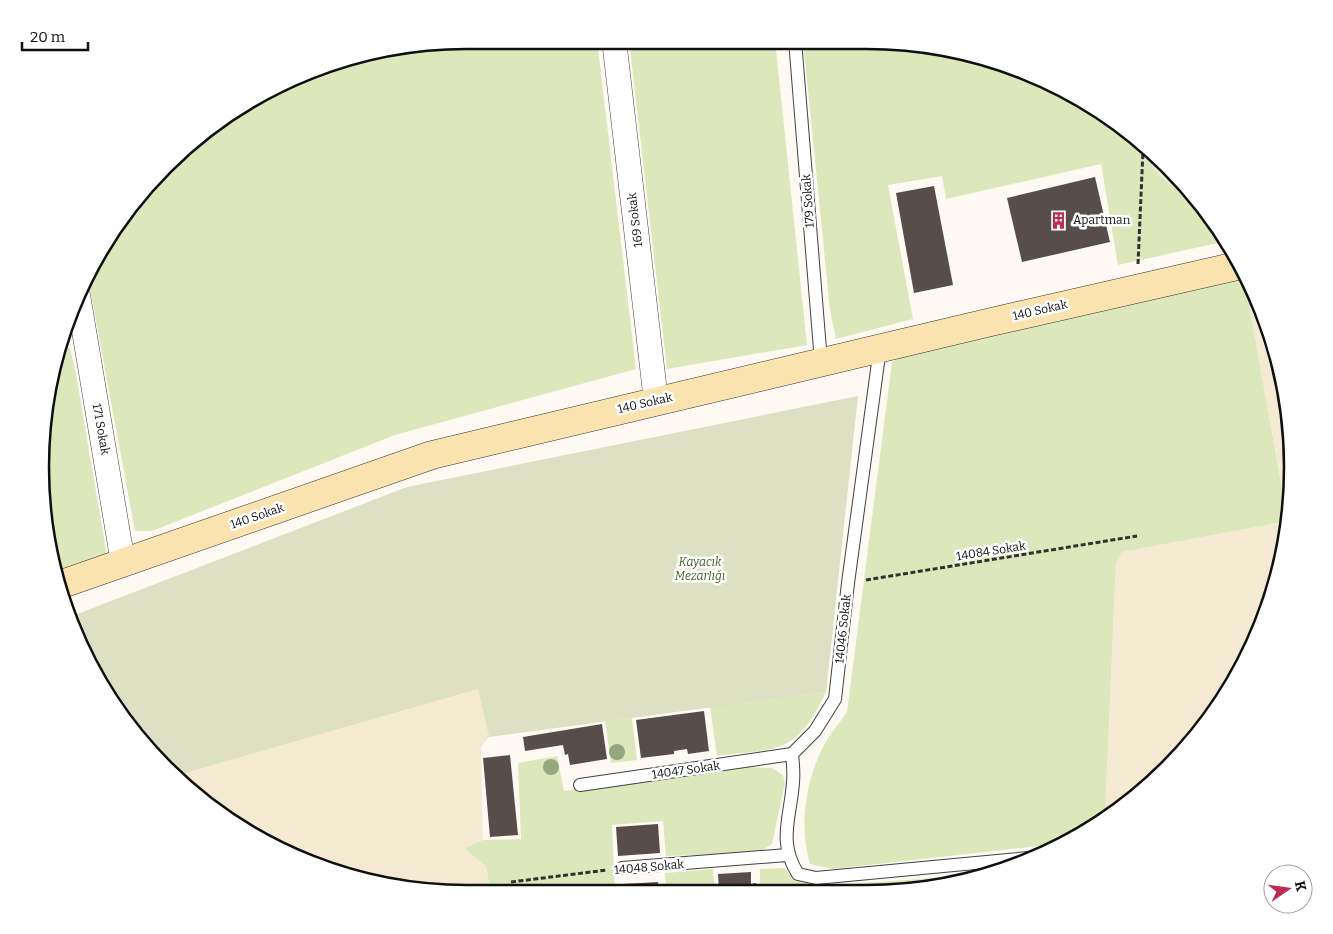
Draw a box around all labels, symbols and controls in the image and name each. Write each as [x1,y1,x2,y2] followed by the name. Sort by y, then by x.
[22,20,89,52] scale bar
[30,28,66,46] text: 20 m
[799,173,817,228] street label: 179 Sokak
[625,192,645,248] street label: 169 Sokak
[1049,210,1069,230] building icon: Apartman
[1073,213,1131,227] place label: Apartman
[1011,297,1069,323] street label: 140 Sokak
[616,390,674,416] street label: 140 Sokak
[90,402,112,456] street label: 171 Sokak
[228,500,286,532] street label: 140 Sokak
[955,539,1027,563] street label: 14084 Sokak
[675,555,725,583] park label: Kayacık Mezarlığı
[832,593,854,664] street label: 14046 Sokak
[651,758,721,782] street label: 14047 Sokak
[614,857,685,877] street label: 14048 Sokak
[1263,864,1313,914] north arrow
[1291,879,1310,893] text: K

